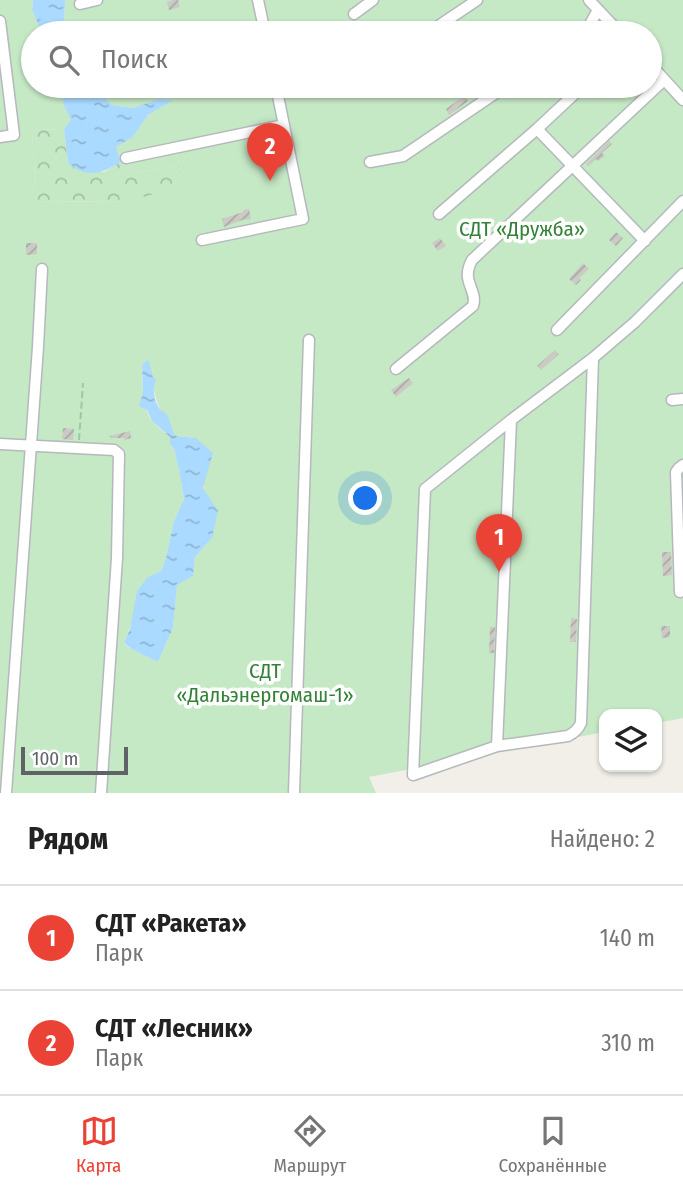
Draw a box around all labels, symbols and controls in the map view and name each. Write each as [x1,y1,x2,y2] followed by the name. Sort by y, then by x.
[21,21,662,98] search box
[45,41,83,79] icon: search
[101,44,168,75] text: Поиск
[247,123,293,181] pin: 2
[459,216,585,242] park label: СДТ «Дружба»
[348,481,382,515] your location
[476,514,522,572] pin: 1
[176,658,354,708] park label: СДТ «Дальэнергомаш-1»
[599,709,662,772] map controls
[599,709,662,772] button: layers
[21,744,128,776] scale bar
[32,747,78,770] text: 100 m
[28,821,108,857] text: Рядом
[550,825,655,853] text: Найдено: 2
[95,908,246,939] text: СДТ «Ракета»
[46,924,56,952] text: 1
[600,924,655,952] text: 140 m
[95,939,143,967] text: Парк
[95,1013,253,1044] text: СДТ «Лесник»
[46,1029,56,1057] text: 2
[601,1029,655,1057] text: 310 m
[95,1044,143,1072] text: Парк
[76,1112,121,1177] tab: Карта
[274,1112,346,1177] tab: Маршрут
[498,1112,607,1177] tab: Сохранённые

